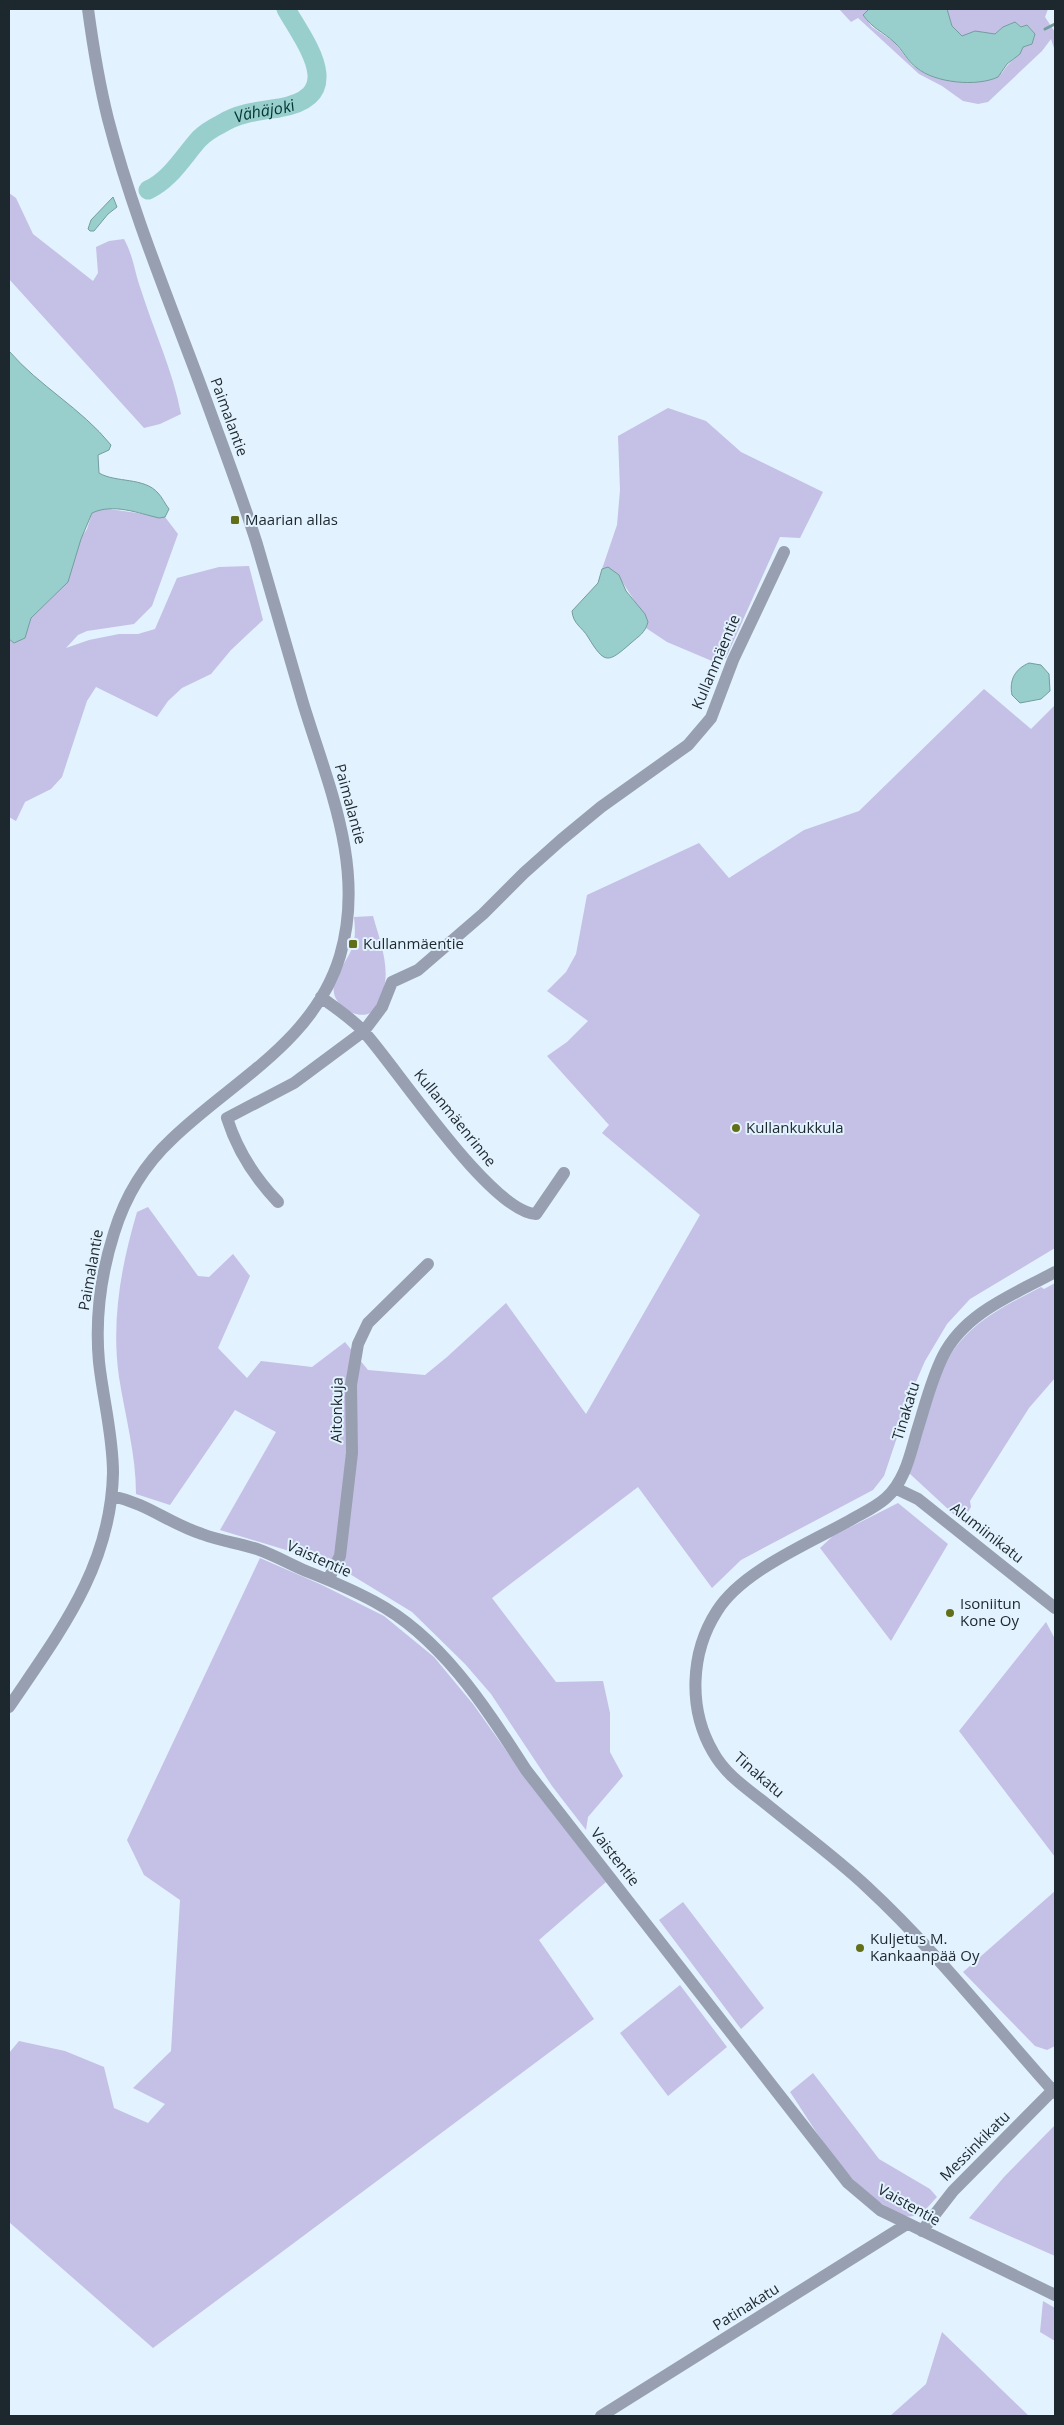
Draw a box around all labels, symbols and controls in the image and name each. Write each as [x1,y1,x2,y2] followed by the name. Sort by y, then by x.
[231,93,298,128] water label: Vähäjoki
[206,375,253,459] street label: Paimalantie
[245,509,338,529] place label: Maarian allas
[229,514,241,526] marker: Maarian allas
[686,611,744,712] street label: Kullanmäentie
[331,761,371,846] street label: Paimalantie
[363,933,464,953] place label: Kullanmäentie
[347,938,359,950] marker: Kullanmäentie
[410,1064,501,1170] street label: Kullanmäenrinne
[746,1117,844,1137] place label: Kullankukkula
[730,1122,742,1134] marker: Kullankukkula
[73,1228,107,1312] street label: Paimalantie
[325,1377,347,1443] street label: Aitonkuja
[887,1379,923,1442] street label: Tinakatu
[947,1497,1028,1567] street label: Alumiinikatu
[284,1535,355,1581] street label: Vaistentie
[960,1593,1021,1630] place label: Isoniitun Kone Oy
[944,1607,956,1619] marker: Isoniitun Kone Oy
[730,1747,789,1802] street label: Tinakatu
[587,1823,645,1890] street label: Vaistentie
[870,1928,980,1965] place label: Kuljetus M. Kankaanpää Oy
[854,1942,866,1954] marker: Kuljetus M. Kankaanpää Oy
[935,2106,1014,2185] street label: Messinkikatu
[875,2179,944,2230] street label: Vaistentie
[708,2278,782,2334] street label: Patinakatu

